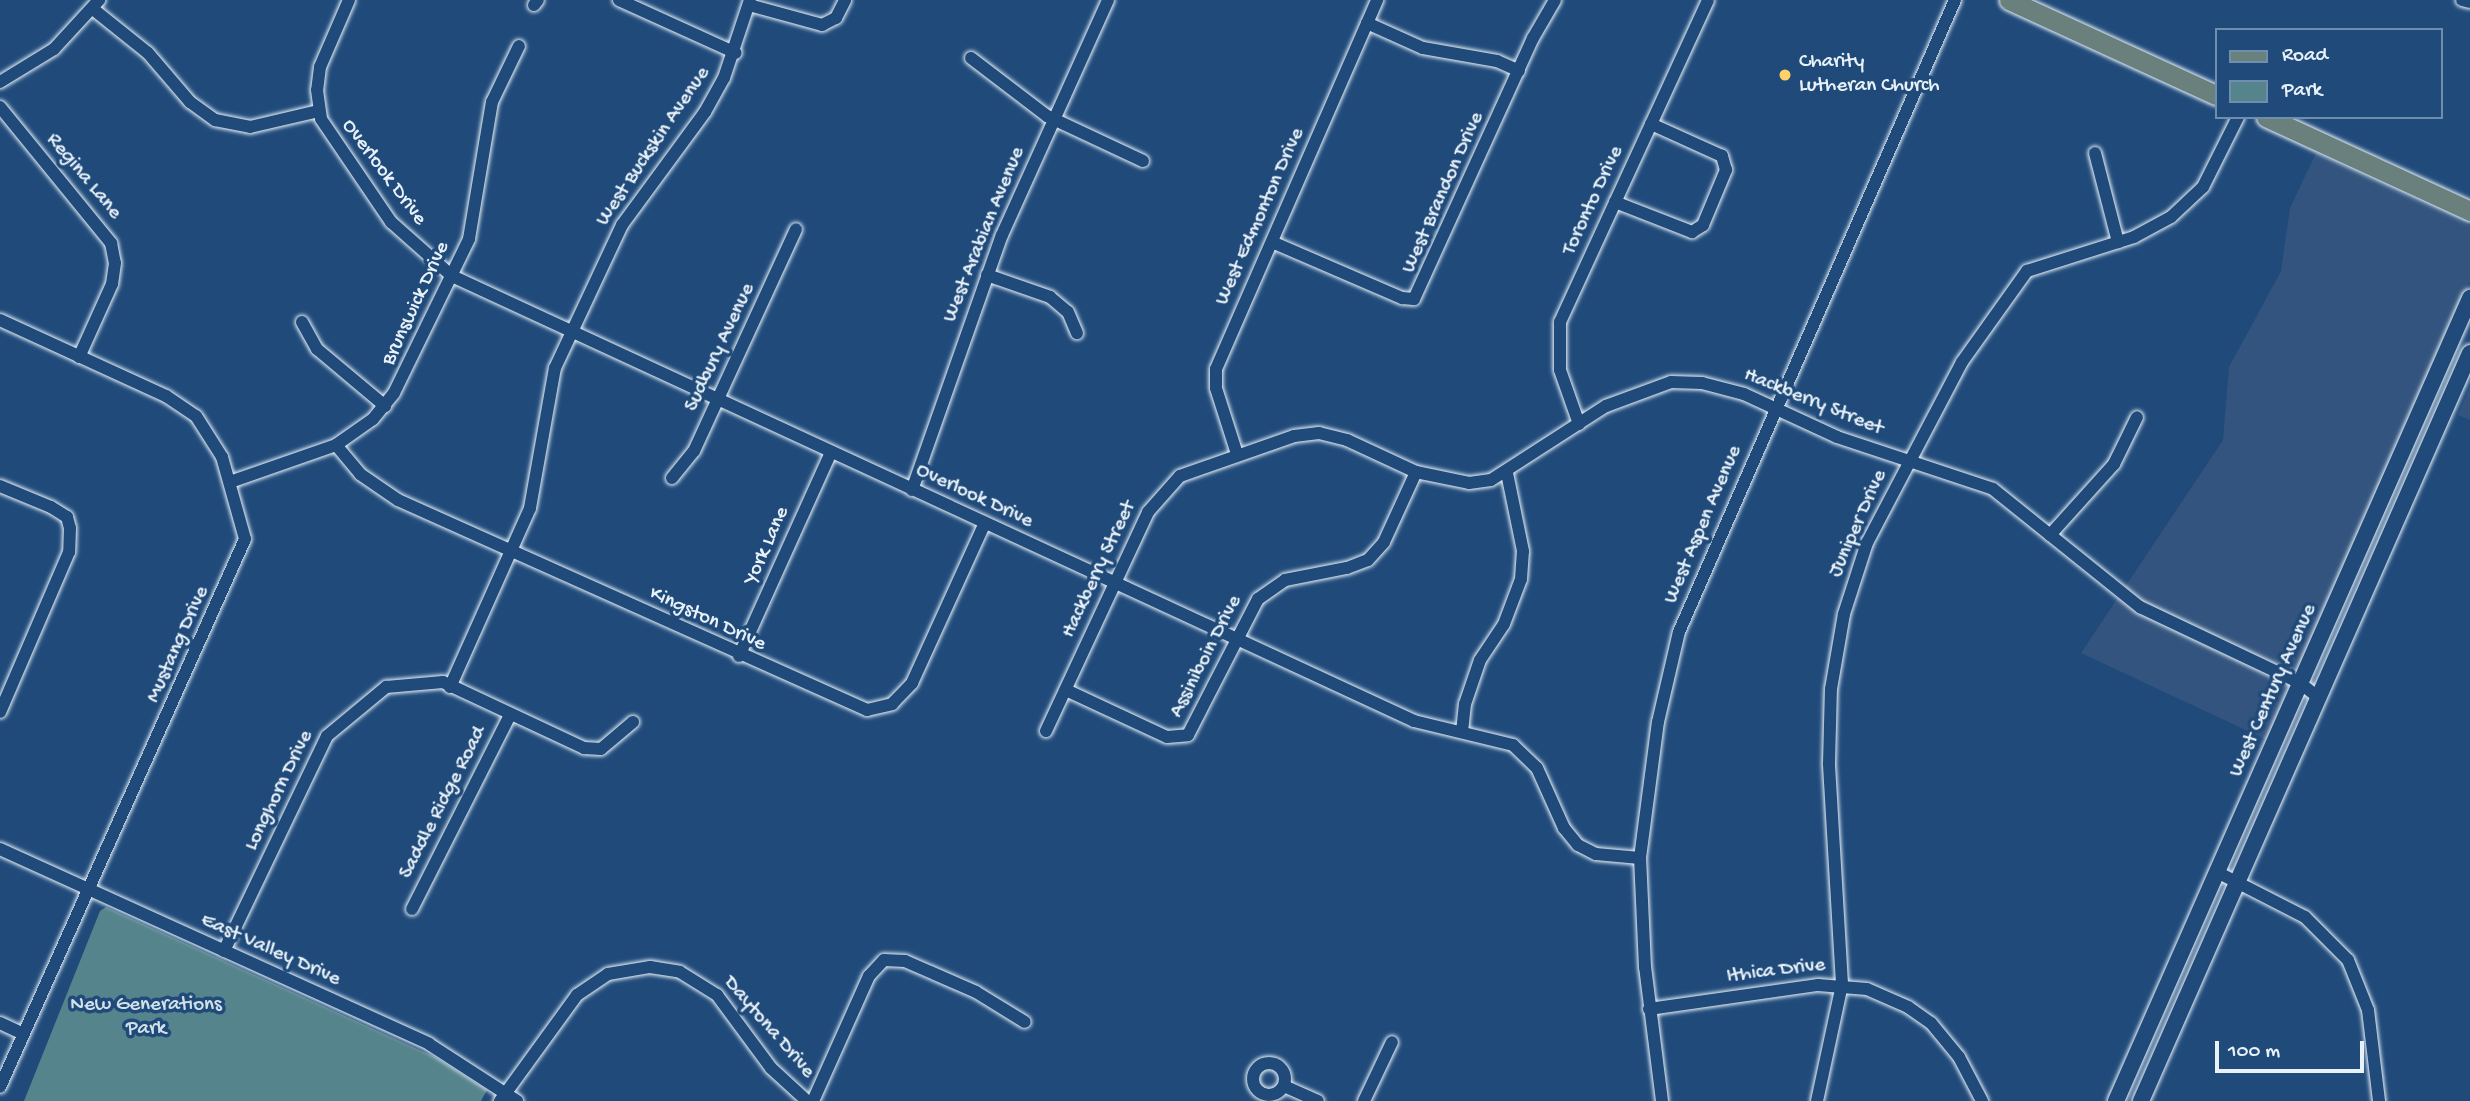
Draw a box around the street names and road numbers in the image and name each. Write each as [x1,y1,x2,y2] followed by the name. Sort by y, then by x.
[591,63,717,231] street label: West Buckskin Avenue
[1397,109,1491,277] street label: West Brandon Drive
[335,115,431,231] street label: Overlook Drive
[1211,124,1311,310] street label: West Edmonton Drive
[40,129,126,225] street label: Regina Lane
[1558,142,1630,260] street label: Toronto Drive
[938,144,1032,326] street label: West Arabian Avenue
[377,238,457,370] street label: Brunswick Drive
[680,280,762,416] street label: Sudbury Avenue
[1740,364,1886,442] street label: Hackberry Street
[1659,442,1749,608] street label: West Aspen Avenue
[911,459,1037,535] street label: Overlook Drive
[1824,466,1894,582] street label: Juniper Drive
[1057,497,1143,643] street label: Hackberry Street
[740,503,796,589] street label: York Lane
[645,582,769,658] street label: Kingston Drive
[142,583,216,707] street label: Mustang Drive
[1165,591,1249,723] street label: Assiniboin Drive
[2225,601,2323,781] street label: West Century Avenue
[395,722,493,884] street label: Saddle Ridge Road
[240,727,320,855] street label: Longhorn Drive
[196,909,344,993] street label: East Valley Drive
[1725,953,1827,991] street label: Ithica Drive
[717,972,819,1084] street label: Daytona Drive

